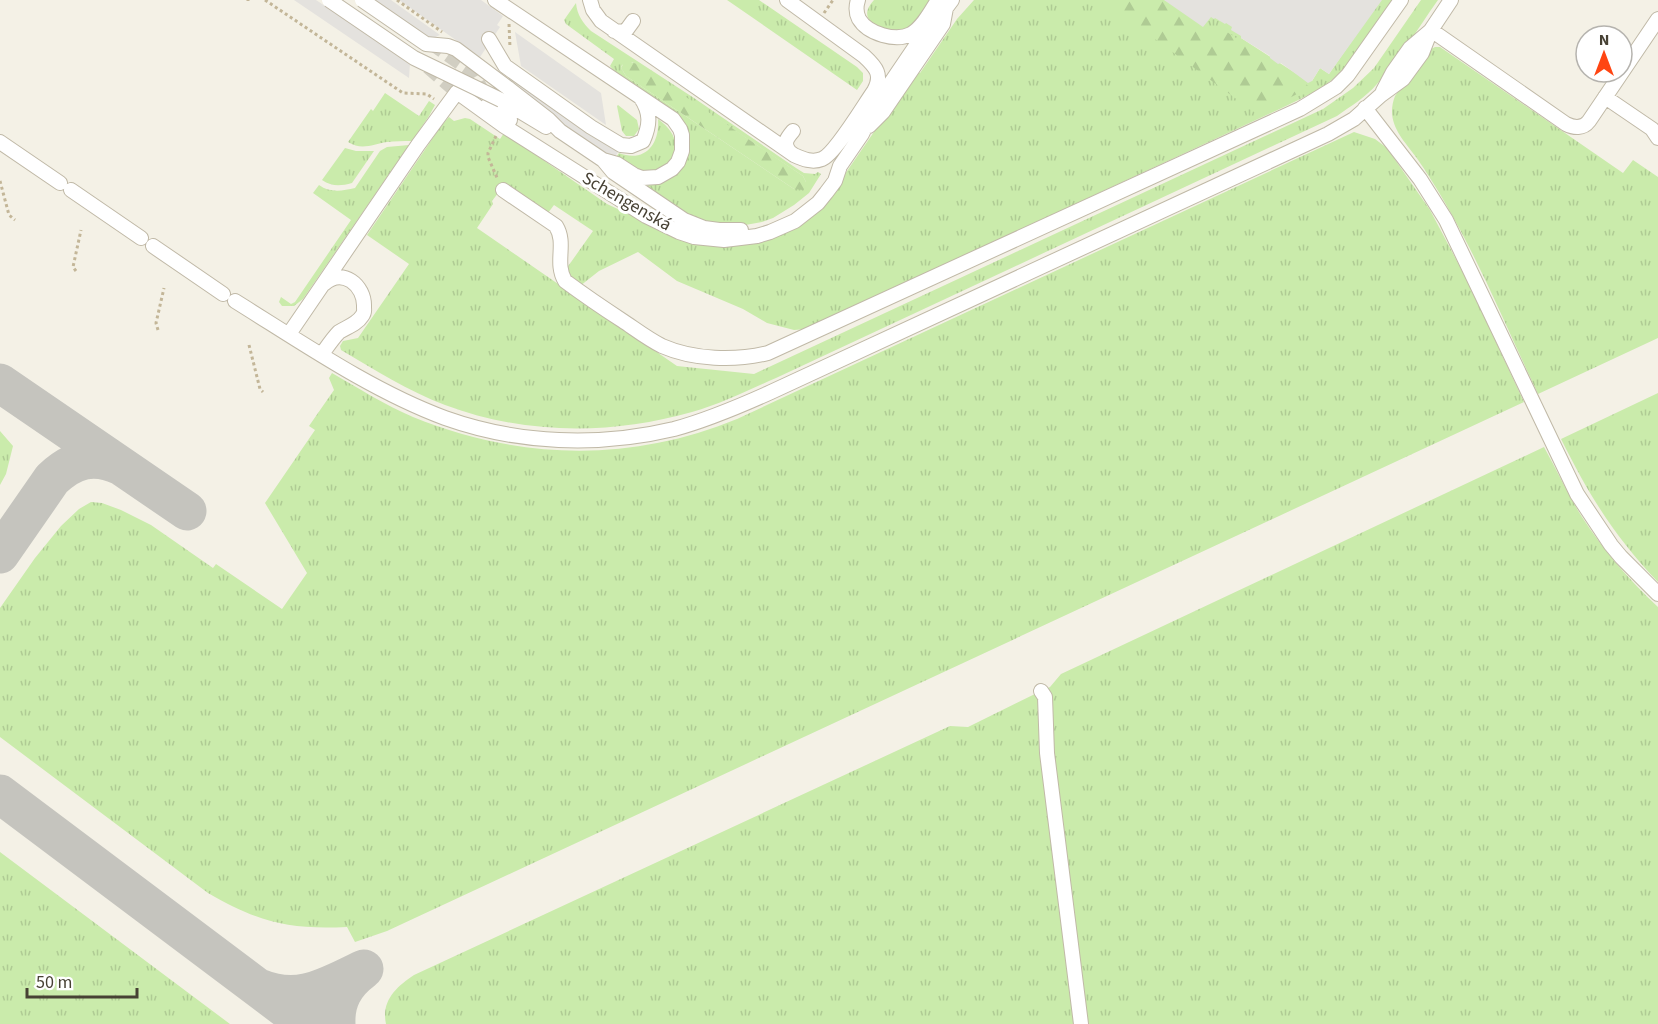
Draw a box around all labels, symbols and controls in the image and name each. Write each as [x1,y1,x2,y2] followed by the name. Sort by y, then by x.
[1574,24,1634,84] north arrow
[1599,29,1609,51] text: N
[577,166,676,237] street label: Schengenská
[27,961,136,999] scale bar
[36,970,72,995] text: 50 m

